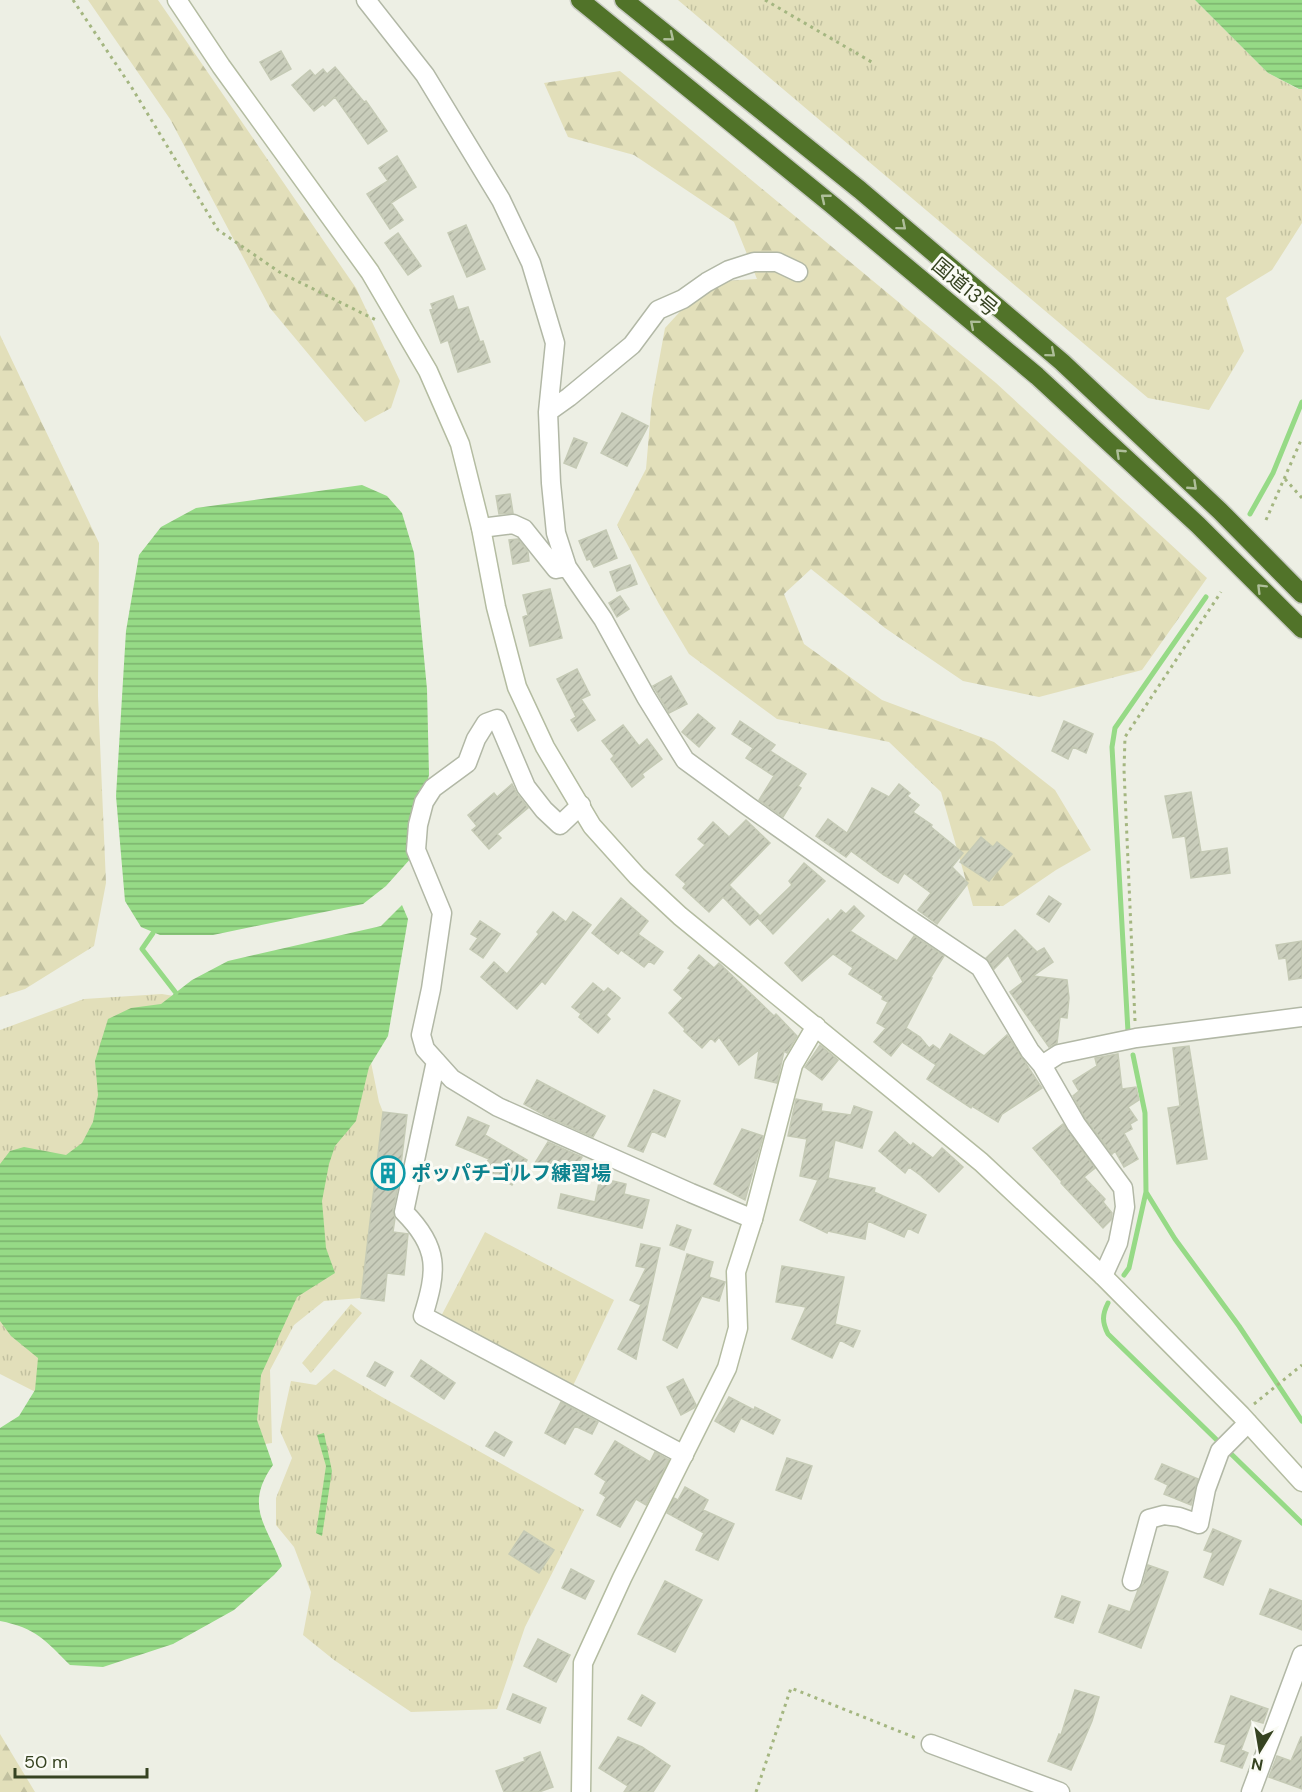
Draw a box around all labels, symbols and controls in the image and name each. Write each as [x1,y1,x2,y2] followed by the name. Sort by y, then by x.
[663,29,674,40] one-way arrow
[820,195,831,206] one-way arrow
[895,219,906,230] one-way arrow
[927,252,1003,322] street label: 国道13号
[970,320,981,331] one-way arrow
[1044,346,1055,357] one-way arrow
[1116,449,1127,460] one-way arrow
[1186,478,1197,489] one-way arrow
[1257,584,1268,595] one-way arrow
[370,1155,406,1191] building icon: ポッパチゴルフ練習場
[411,1160,611,1186] place label: ポッパチゴルフ練習場
[1230,1720,1290,1780] north arrow
[15,1741,147,1779] scale bar
[24,1750,68,1774] text: 50 m
[1250,1753,1265,1776] text: N

